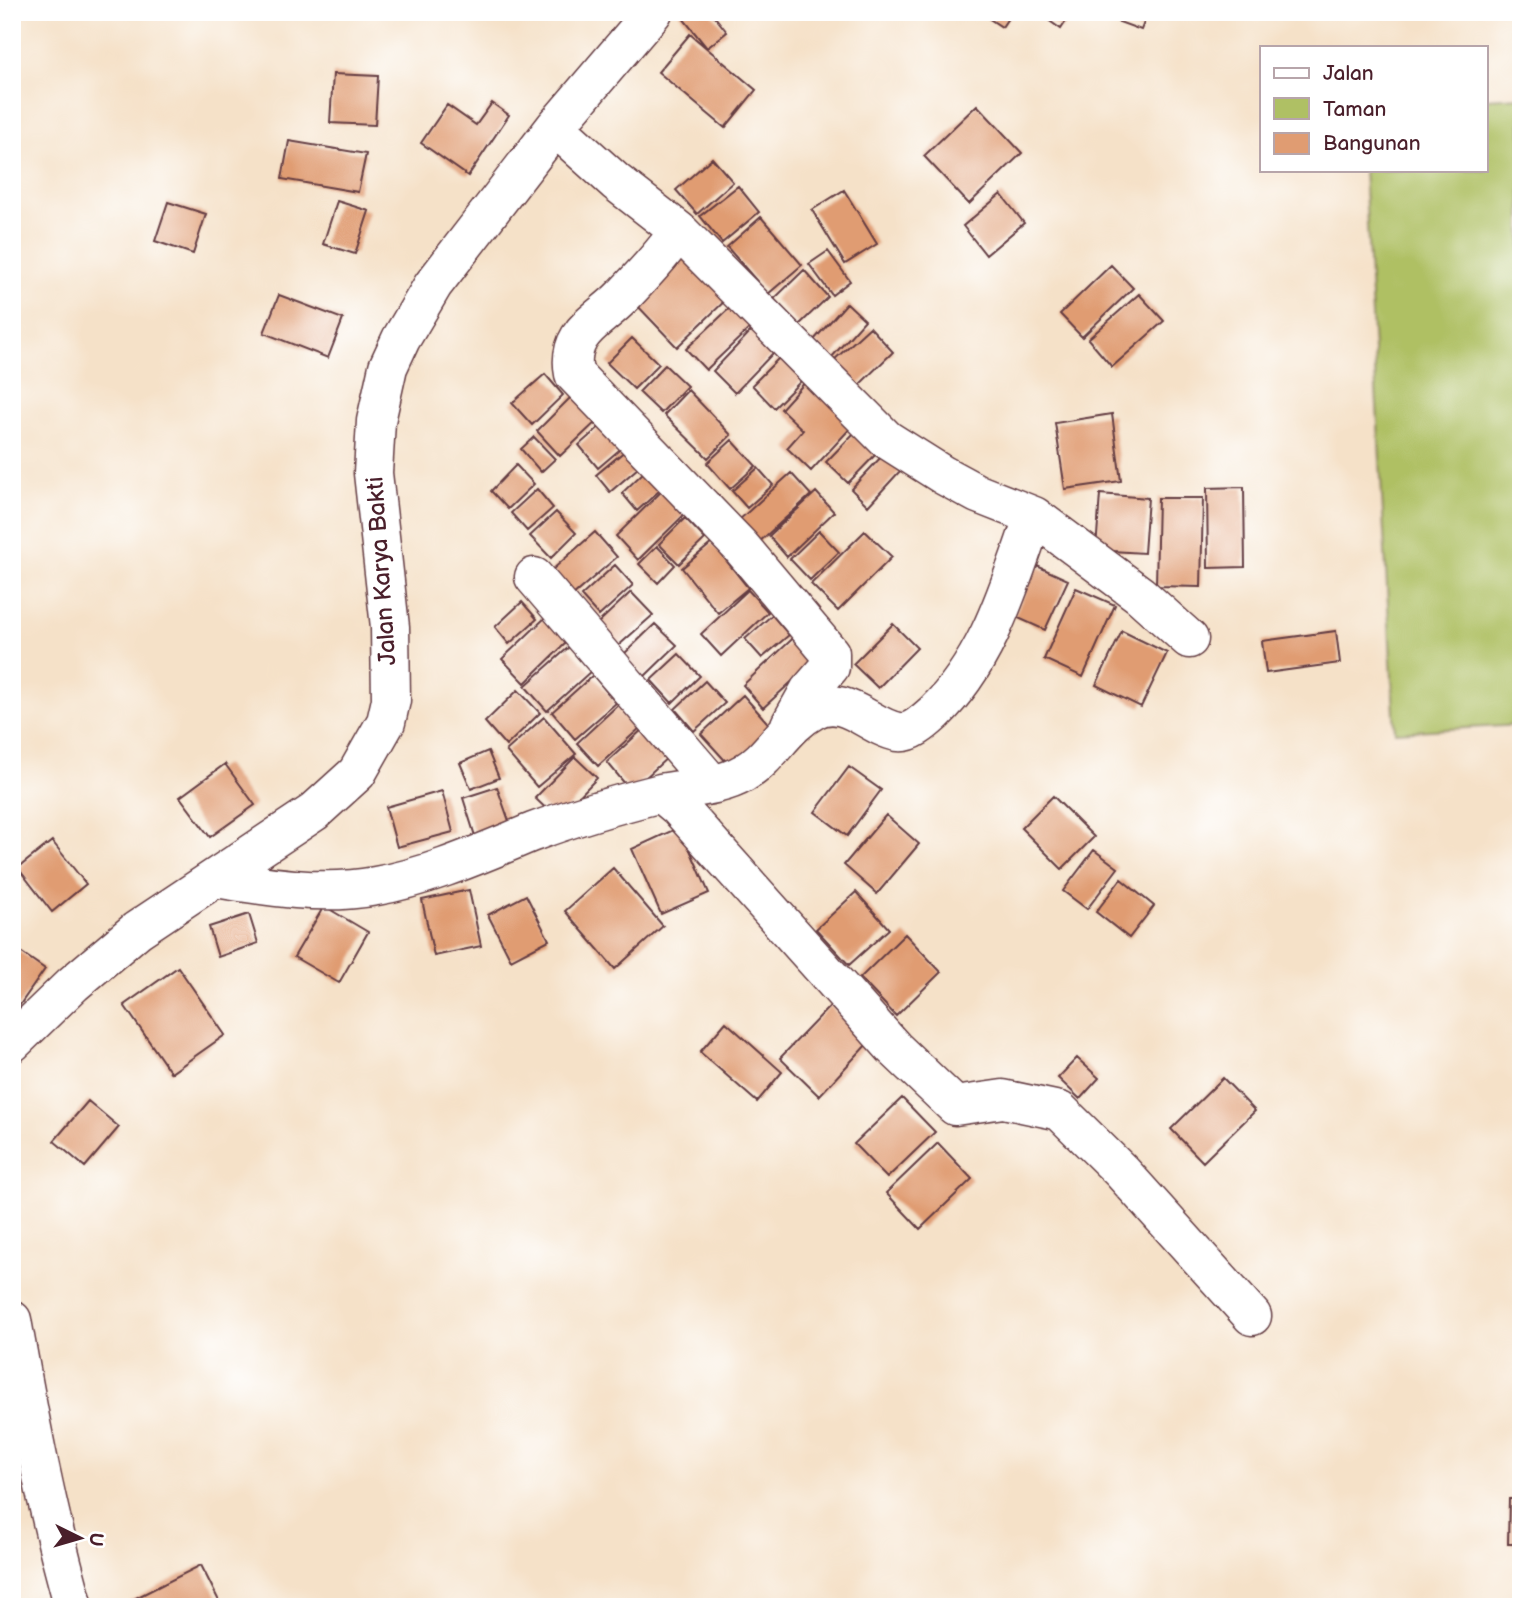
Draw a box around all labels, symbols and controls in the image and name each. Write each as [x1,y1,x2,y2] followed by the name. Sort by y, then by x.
[1260,46,1488,172] legend
[1323,61,1374,86] text: Jalan
[1323,97,1386,122] text: Taman
[1323,131,1421,156] text: Bangunan
[360,476,403,666] street label: Jalan Karya Bakti
[46,1504,116,1574] north arrow
[83,1532,107,1547] text: U

